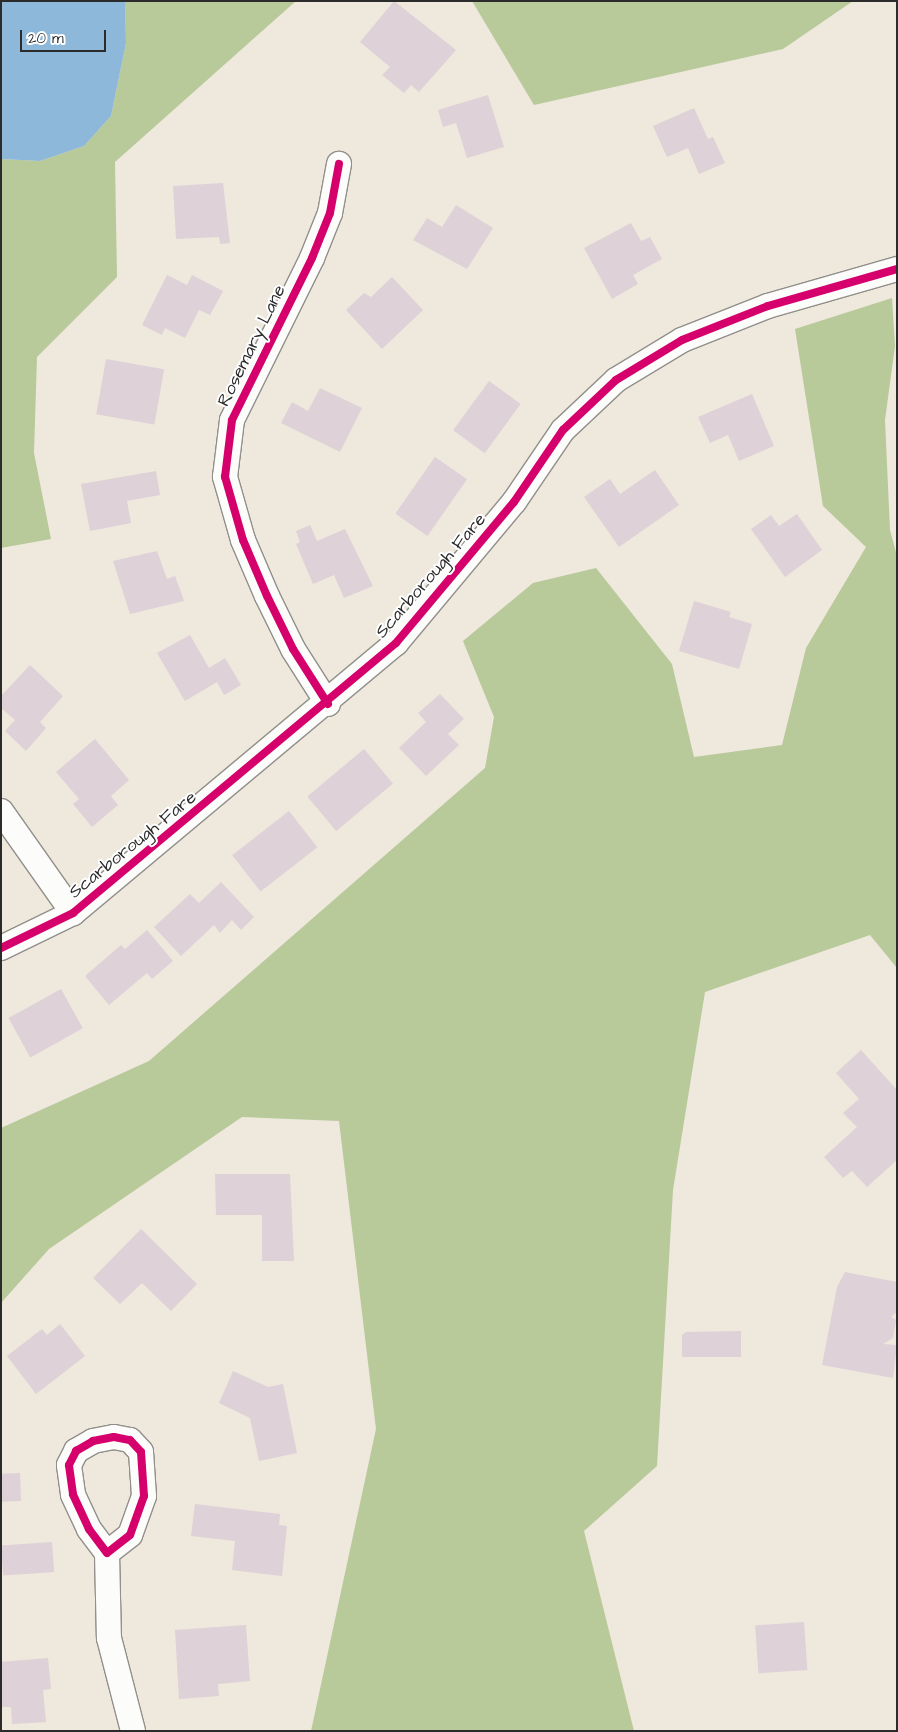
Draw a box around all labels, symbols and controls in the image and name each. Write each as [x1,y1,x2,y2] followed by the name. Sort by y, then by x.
[22,20,109,52] scale bar
[28,28,64,49] text: 20 m
[213,282,291,410] street label: Rosemary Lane
[371,509,491,643] street label: Scarborough Fare
[65,787,201,903] street label: Scarborough Fare

